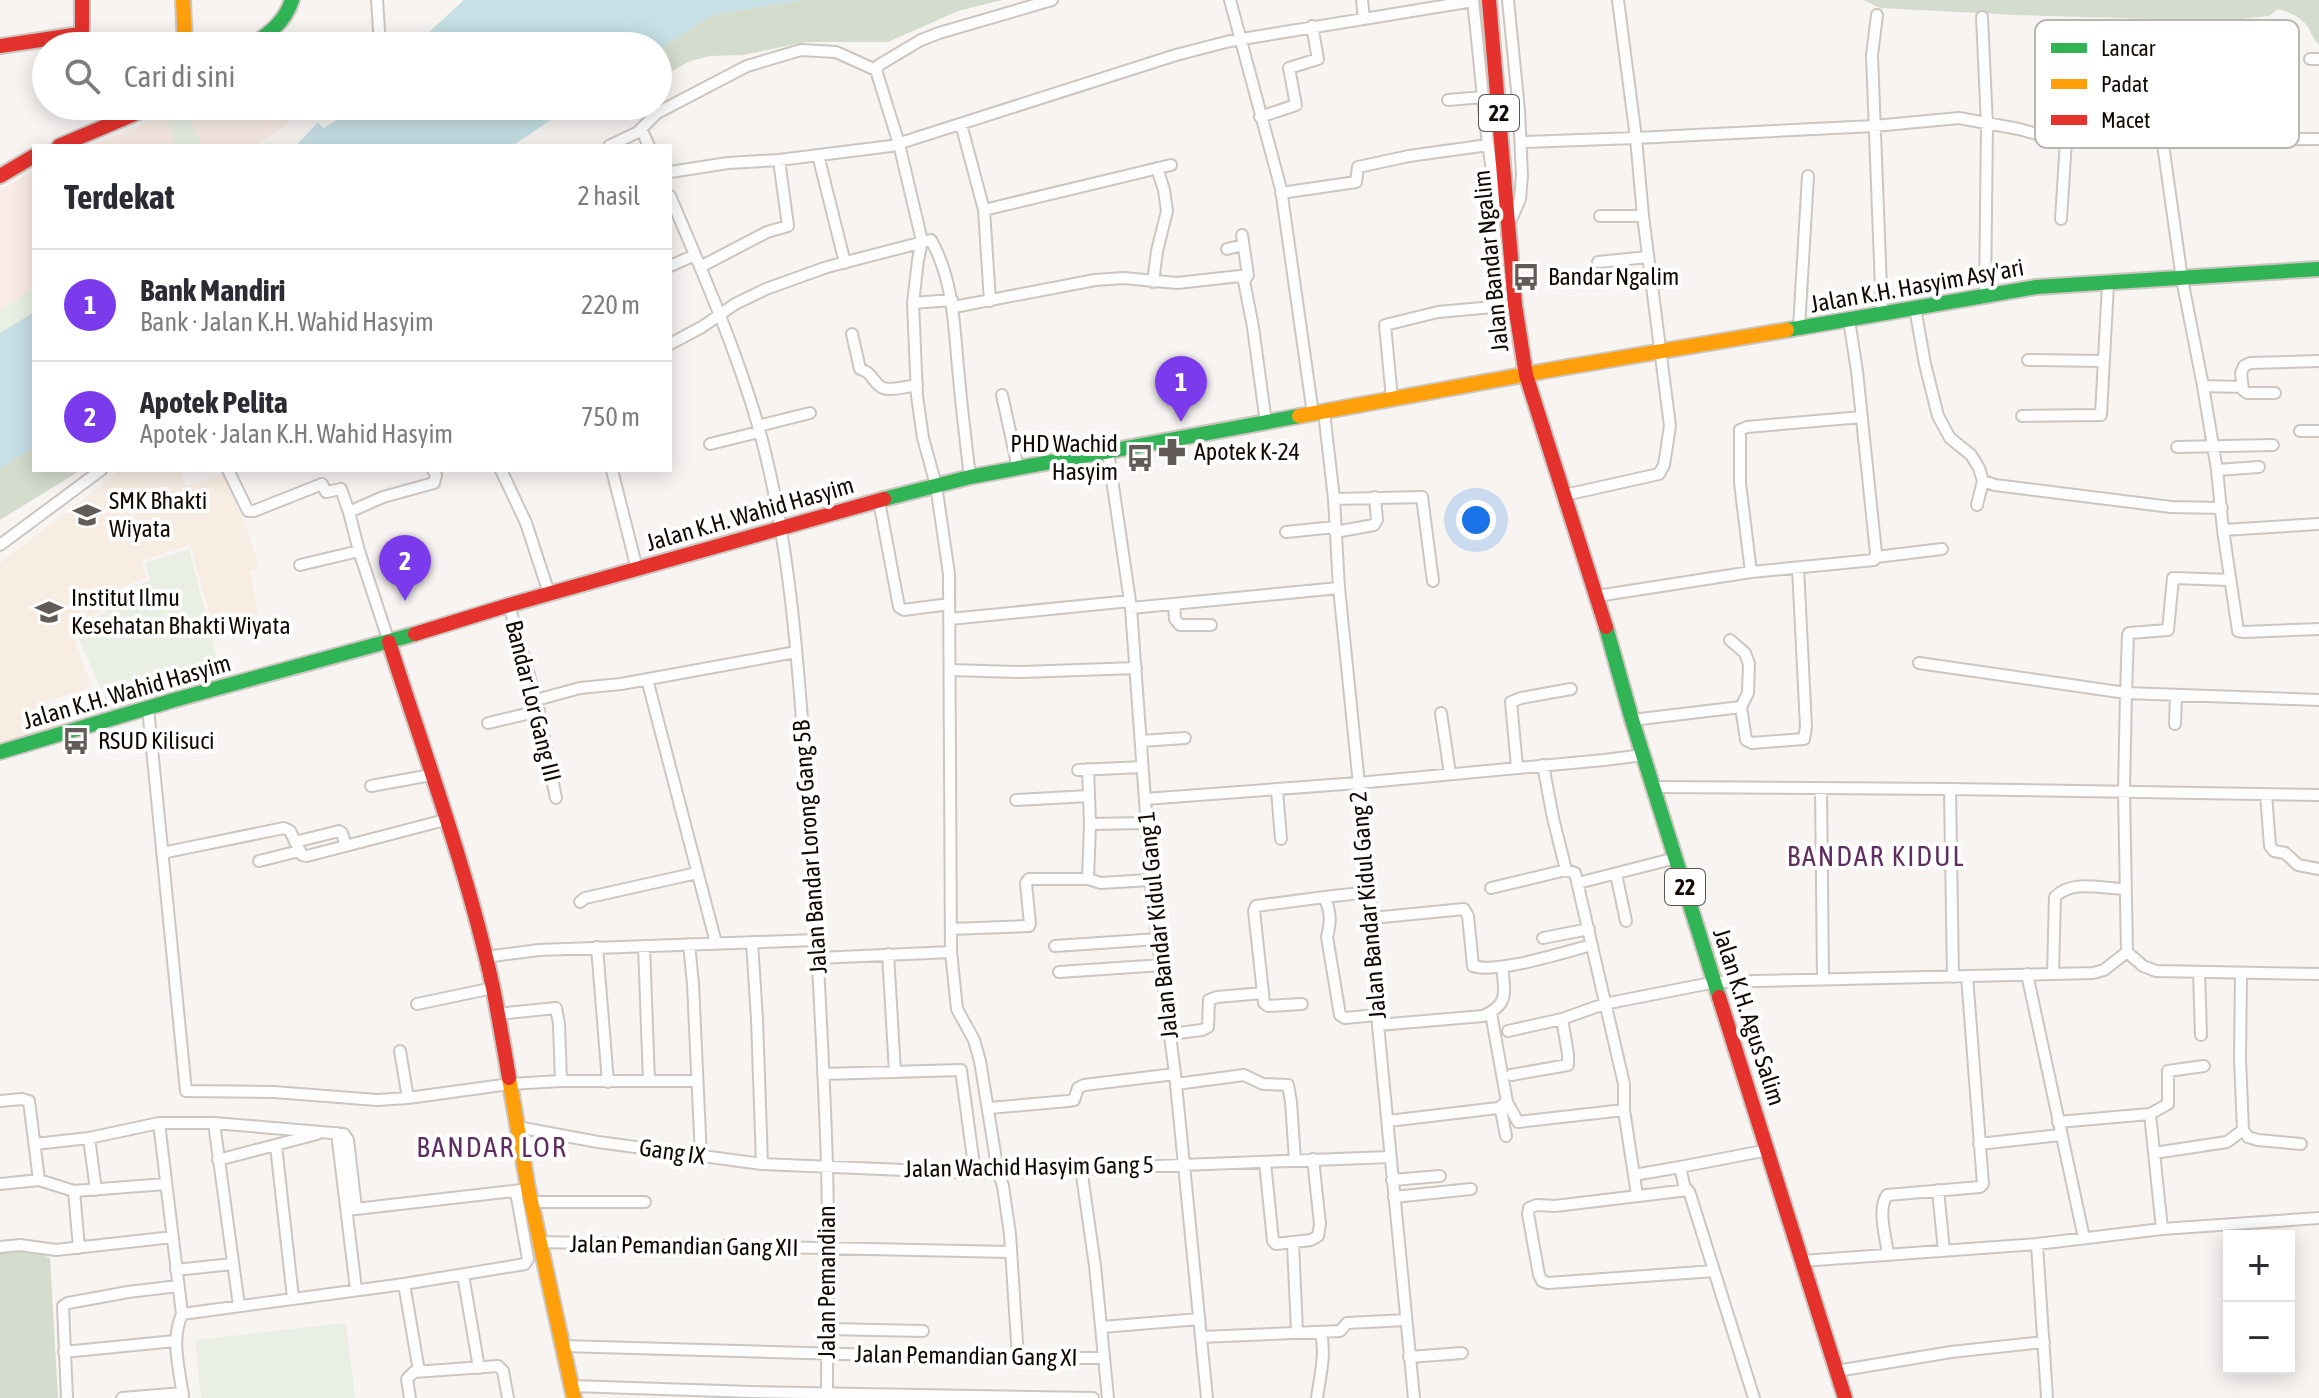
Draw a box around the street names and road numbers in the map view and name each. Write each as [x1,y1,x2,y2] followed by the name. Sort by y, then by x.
[1479,95,1519,131] road number: 22
[1468,169,1513,353] street label: Jalan Bandar Ngalim
[1808,253,2026,318] street label: Jalan K.H. Hasyim Asy'ari
[643,471,857,556] street label: Jalan K.H. Wahid Hasyim
[500,617,567,784] street label: Bandar Lor Gang III
[20,649,234,734] street label: Jalan K.H. Wahid Hasyim
[787,719,832,975] street label: Jalan Bandar Lorong Gang 5B
[1344,790,1391,1020] street label: Jalan Bandar Kidul Gang 2
[1132,810,1183,1040] street label: Jalan Bandar Kidul Gang 1
[1665,869,1705,905] road number: 22
[1708,925,1791,1109] street label: Jalan K.H. Agus Salim
[637,1134,707,1169] street label: Gang IX
[904,1151,1154,1182] street label: Jalan Wachid Hasyim Gang 5
[813,1205,840,1359] street label: Jalan Pemandian
[569,1230,799,1261] street label: Jalan Pemandian Gang XII
[854,1340,1078,1371] street label: Jalan Pemandian Gang XI

